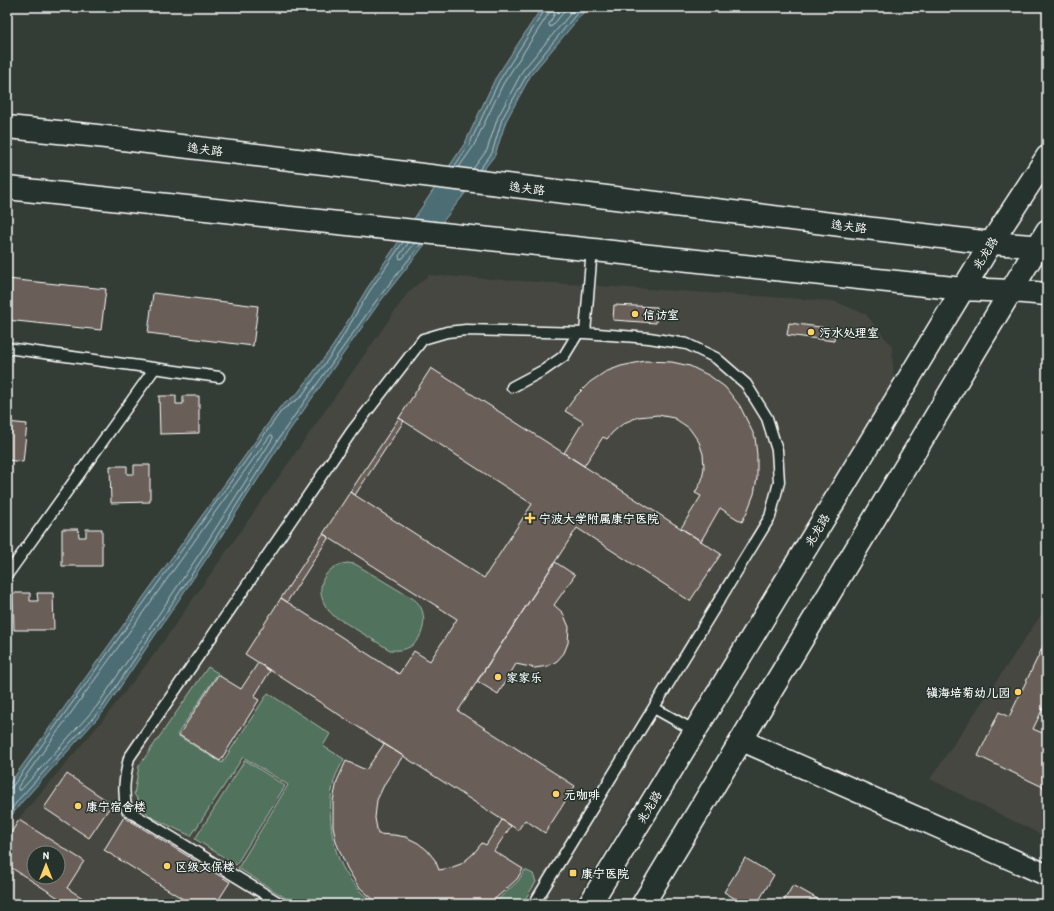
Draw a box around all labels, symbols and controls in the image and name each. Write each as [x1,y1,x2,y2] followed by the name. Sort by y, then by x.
[186,138,224,160] street label: 逸夫路
[508,177,546,199] street label: 逸夫路
[830,215,868,237] street label: 逸夫路
[968,233,1002,273] street label: 兆龙路
[643,306,679,323] place label: 信访室
[630,309,640,319] marker: 信访室
[819,324,879,341] place label: 污水处理室
[806,327,816,337] marker: 污水处理室
[539,510,659,527] place label: 宁波大学附属康宁医院
[800,510,834,550] street label: 兆龙路
[524,512,536,524] marker: 宁波大学附属康宁医院
[506,669,542,686] place label: 家家乐
[493,672,503,682] marker: 家家乐
[926,684,1010,701] place label: 镇海培菊幼儿园
[1013,687,1023,697] marker: 镇海培菊幼儿园
[564,786,600,803] place label: 元咖啡
[632,787,666,827] street label: 兆龙路
[551,789,561,799] marker: 元咖啡
[86,798,146,815] place label: 康宁宿舍楼
[73,801,83,811] marker: 康宁宿舍楼
[26,845,66,885] north arrow
[43,848,49,862] text: N
[175,858,235,875] place label: 区级文保楼
[162,861,172,871] marker: 区级文保楼
[581,865,629,882] place label: 康宁医院
[568,868,578,878] marker: 康宁医院

